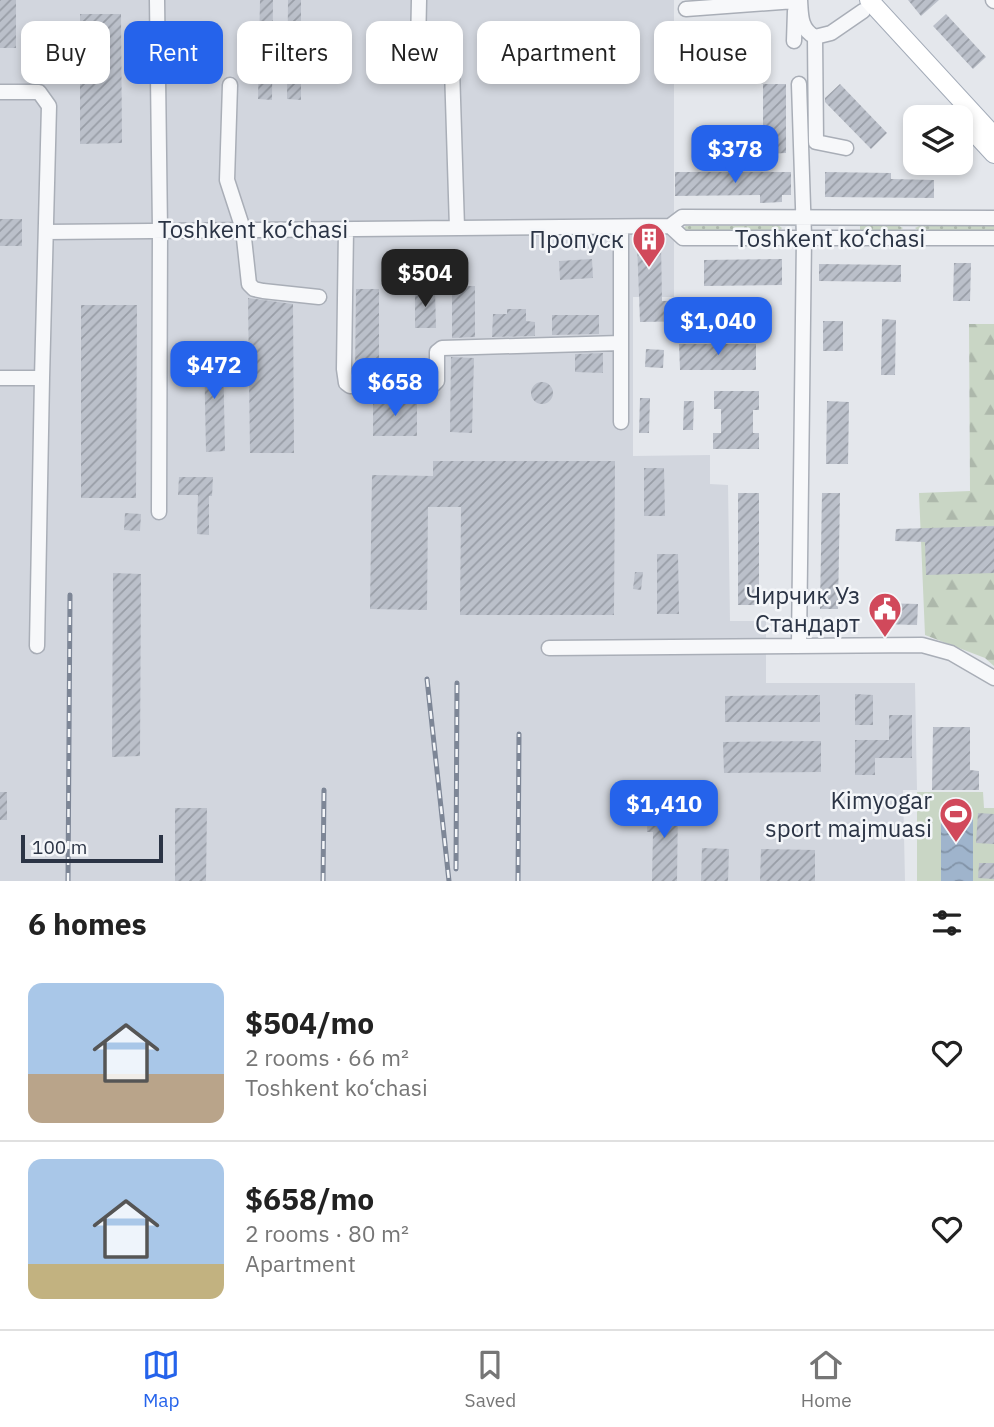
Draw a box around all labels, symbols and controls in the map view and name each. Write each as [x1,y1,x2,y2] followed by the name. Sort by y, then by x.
[21,21,110,84] chip: Buy
[124,21,223,84] chip: Rent
[237,21,352,84] chip: Filters
[366,21,463,84] chip: New
[477,21,640,84] chip: Apartment
[654,21,771,84] chip: House
[903,105,973,175] map controls
[903,105,973,175] button: layers
[694,125,776,185] pin: $378
[707,133,763,163] text: $378
[158,213,348,245] street label: Toshkent ko‘chasi
[630,220,668,269] building icon: Пропуск
[735,222,925,254] street label: Toshkent ko‘chasi
[529,223,624,255] place label: Пропуск
[384,250,466,309] pin: $504
[397,257,453,287] text: $504
[661,298,775,357] pin: $1,040
[680,305,756,335] text: $1,040
[173,342,255,401] pin: $472
[186,349,242,379] text: $472
[354,358,436,418] pin: $658
[367,366,423,396] text: $658
[746,579,860,639] place label: Чирчик Уз Стандарт
[866,590,904,639] public building icon: Чирчик Уз Стандарт
[607,780,721,840] pin: $1,410
[765,784,932,844] place label: Kimyogar sport majmuasi
[626,788,702,818] text: $1,410
[937,795,975,844] sports icon: Kimyogar sport majmuasi
[21,832,163,864] scale bar
[32,835,87,859] text: 100 m
[28,904,147,943] text: 6 homes
[928,904,966,942] icon: filters
[245,1003,374,1042] text: $504/mo
[84,1011,168,1095] icon: home
[928,1034,966,1072] icon: heart
[245,1042,409,1072] text: 2 rooms · 66 m²
[245,1072,428,1102] text: Toshkent ko‘chasi
[245,1179,374,1218] text: $658/mo
[84,1187,168,1271] icon: home
[928,1210,966,1248] icon: heart
[245,1218,409,1248] text: 2 rooms · 80 m²
[245,1248,356,1278] text: Apartment
[142,1346,180,1412] tab: Map
[465,1346,516,1412] tab: Saved
[801,1346,852,1412] tab: Home

